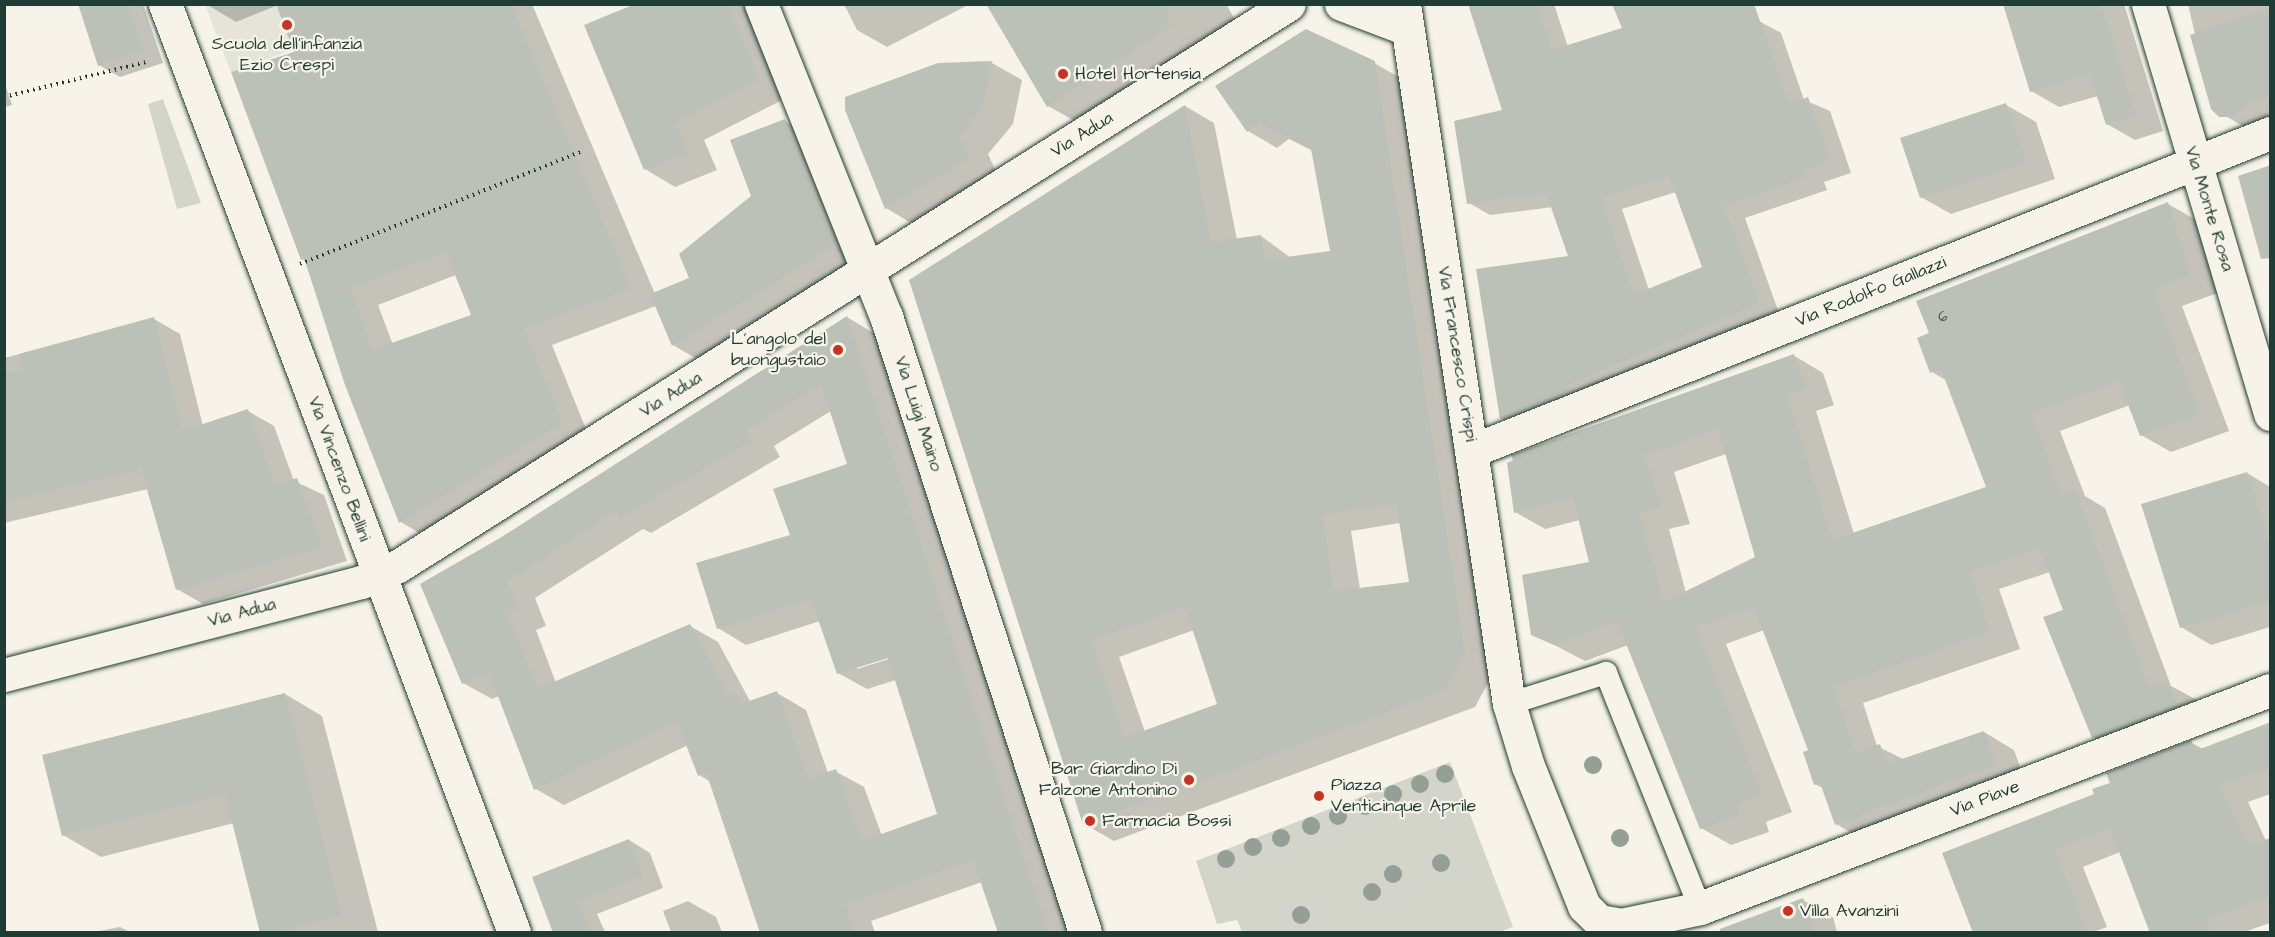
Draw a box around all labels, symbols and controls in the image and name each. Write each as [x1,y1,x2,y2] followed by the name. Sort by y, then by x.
[280,18,294,32] marker: Scuola dell'infanzia Ezio Crespi
[212,34,362,76] place label: Scuola dell'infanzia Ezio Crespi
[1075,63,1201,85] place label: Hotel Hortensia
[1056,67,1070,81] marker: Hotel Hortensia
[1047,107,1117,163] street label: Via Adua
[2180,144,2238,274] street label: Via Monte Rosa
[1793,252,1949,332] street label: Via Rodolfo Gallazzi
[1432,265,1482,443] street label: Via Francesco Crispi
[1938,308,1948,326] house number: 6
[731,329,826,372] place label: L'angolo del buongustaio
[831,343,845,357] marker: L'angolo del buongustaio
[889,354,947,474] street label: Via Luigi Maino
[636,367,706,423] street label: Via Adua
[303,394,375,544] street label: Via Vincenzo Bellini
[206,594,278,632] street label: Via Adua
[1039,759,1177,802] place label: Bar Giardino Di Falzone Antonino
[1182,773,1196,787] marker: Bar Giardino Di Falzone Antonino
[1331,775,1476,818] place label: Piazza Venticinque Aprile
[1947,776,2023,822] street label: Via Piave
[1312,789,1326,803] marker: Piazza Venticinque Aprile
[1102,810,1231,832] place label: Farmacia Bossi
[1083,814,1097,828] marker: Farmacia Bossi
[1800,900,1898,922] place label: Villa Avanzini
[1781,904,1795,918] marker: Villa Avanzini

